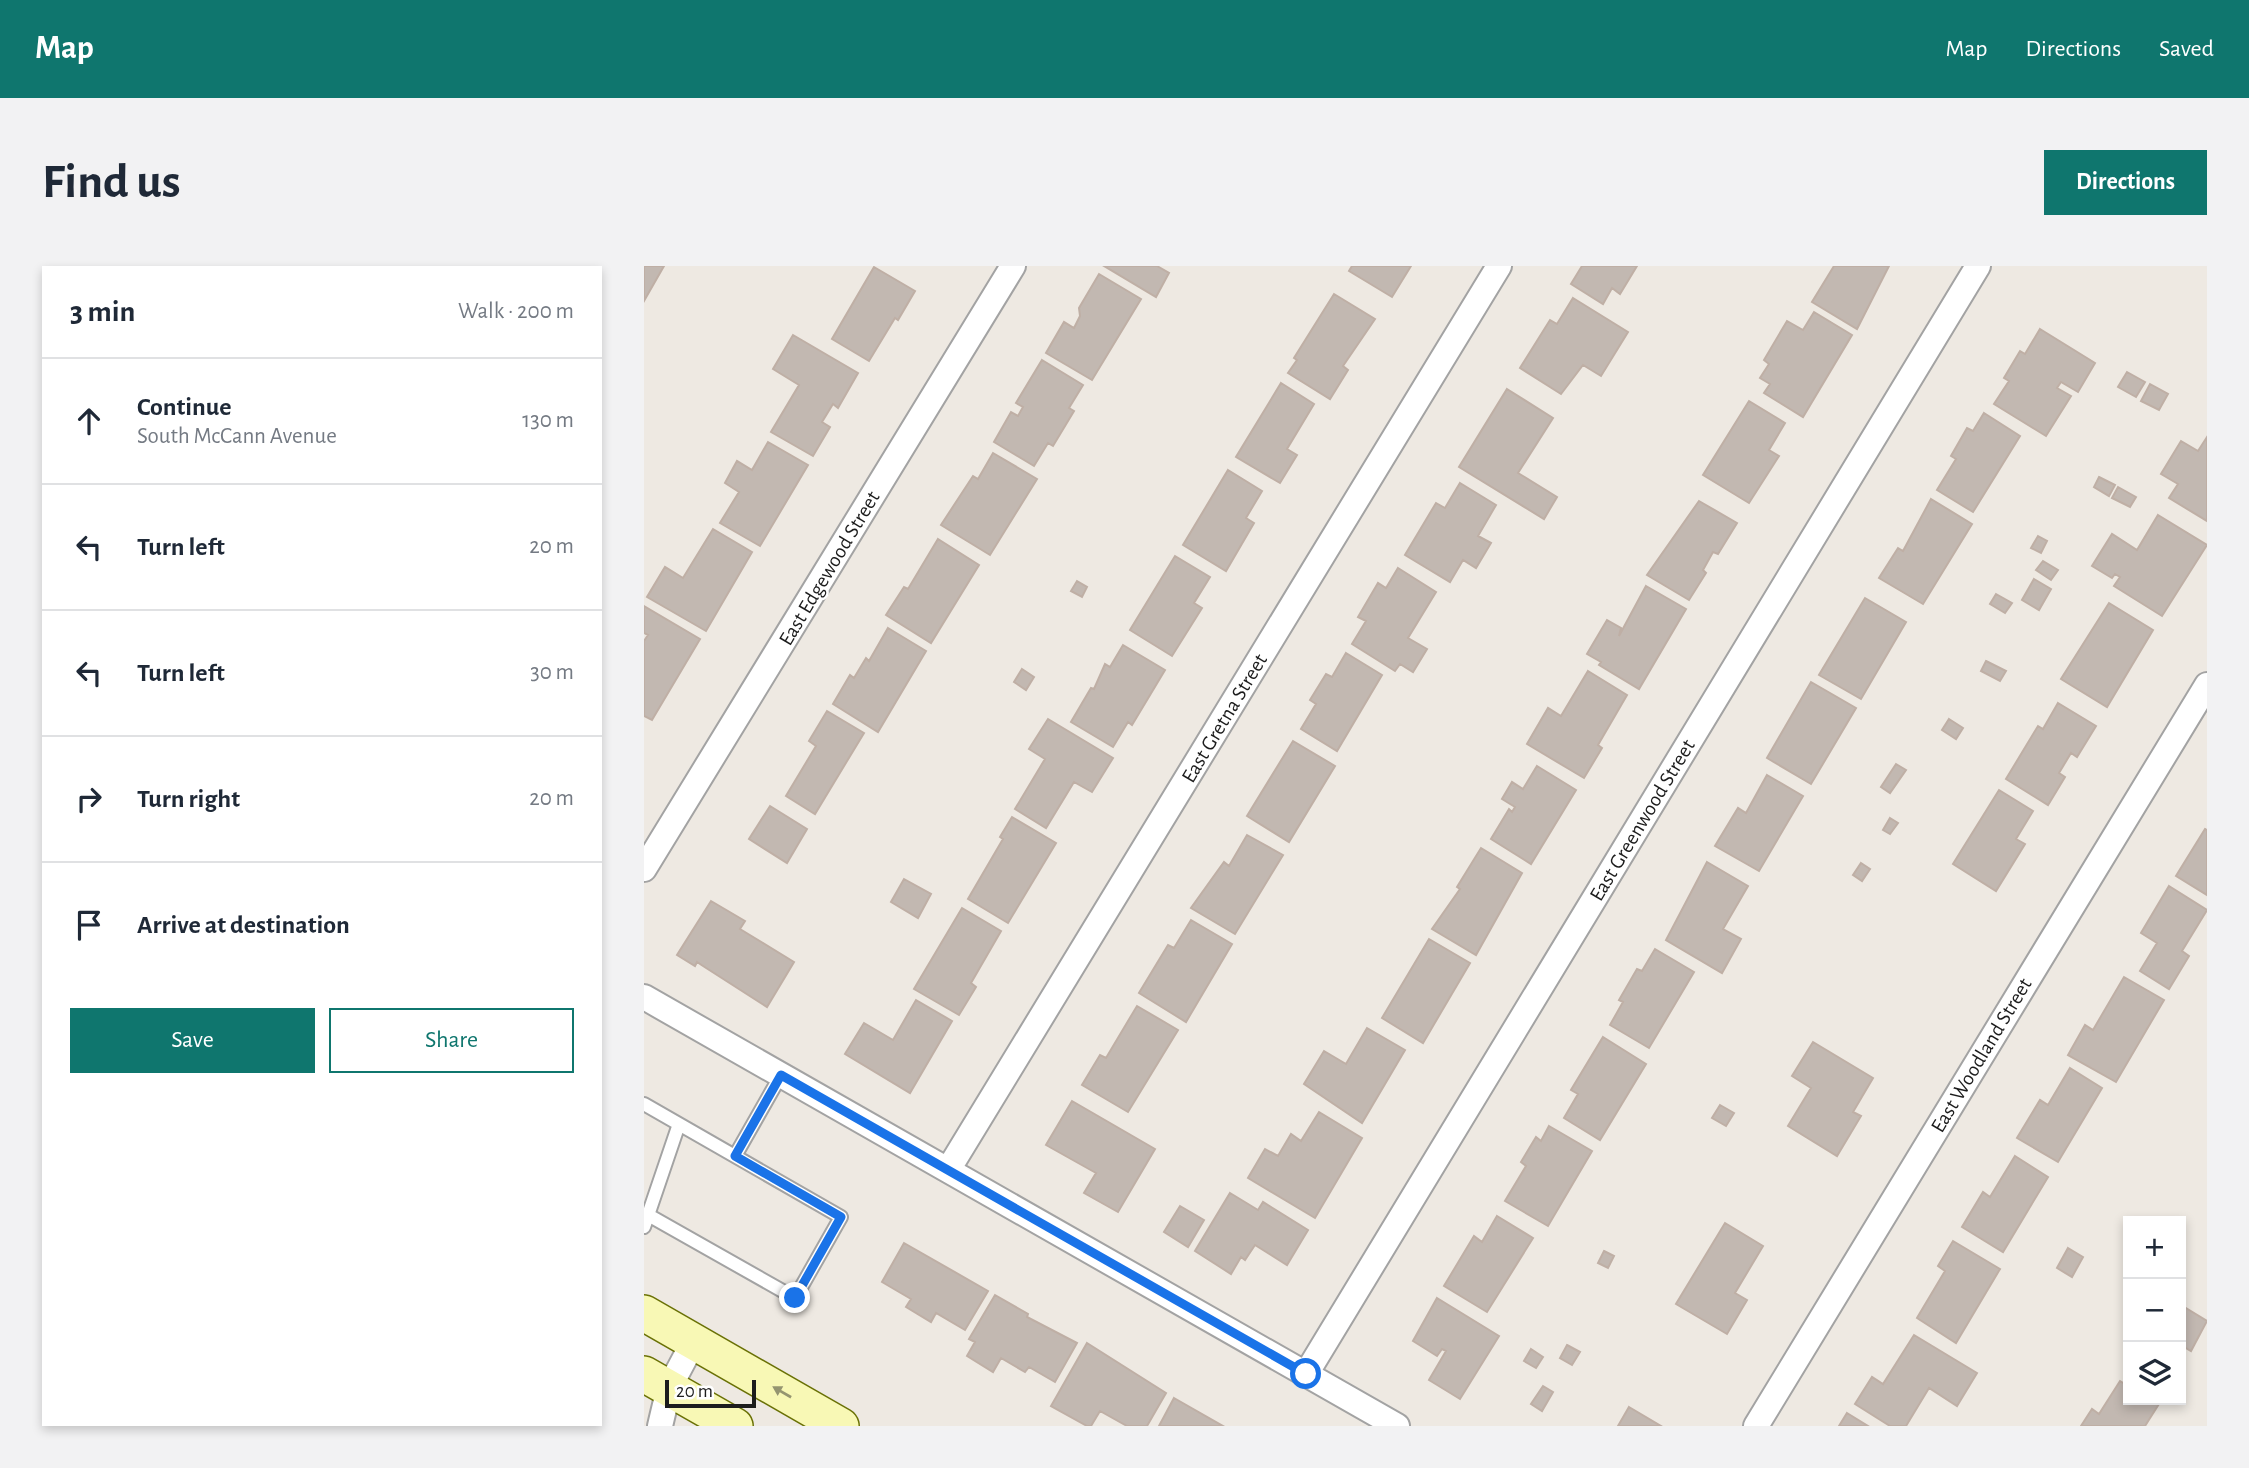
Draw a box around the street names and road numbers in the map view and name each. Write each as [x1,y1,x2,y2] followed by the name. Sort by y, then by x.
[775,487,884,649] street label: East Edgewood Street
[1178,650,1271,786] street label: East Gretna Street
[1586,736,1699,905] street label: East Greenwood Street
[1927,974,2036,1136] street label: East Woodland Street

